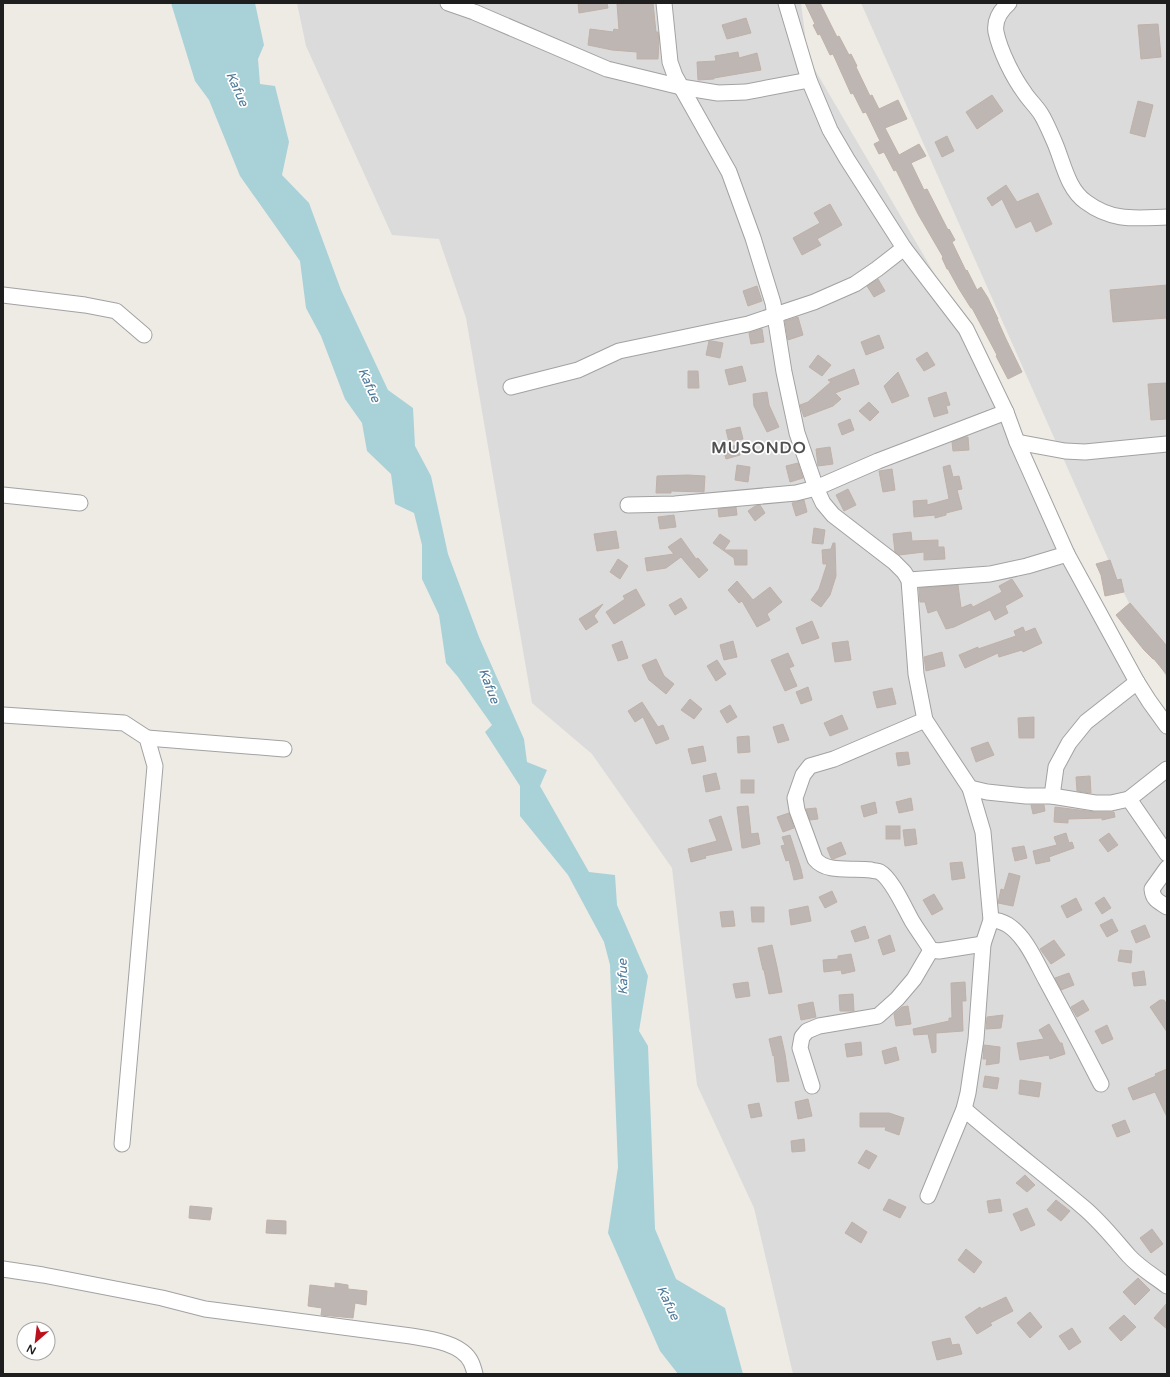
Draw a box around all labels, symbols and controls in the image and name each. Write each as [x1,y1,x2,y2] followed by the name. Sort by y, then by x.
[222,69,252,109] water label: Kafue
[354,365,384,405] water label: Kafue
[711,438,807,458] district label: MUSONDO
[475,666,503,706] water label: Kafue
[615,958,631,995] water label: Kafue
[653,1283,683,1323] water label: Kafue
[16,1321,56,1361] north arrow
[25,1342,38,1357] text: N

